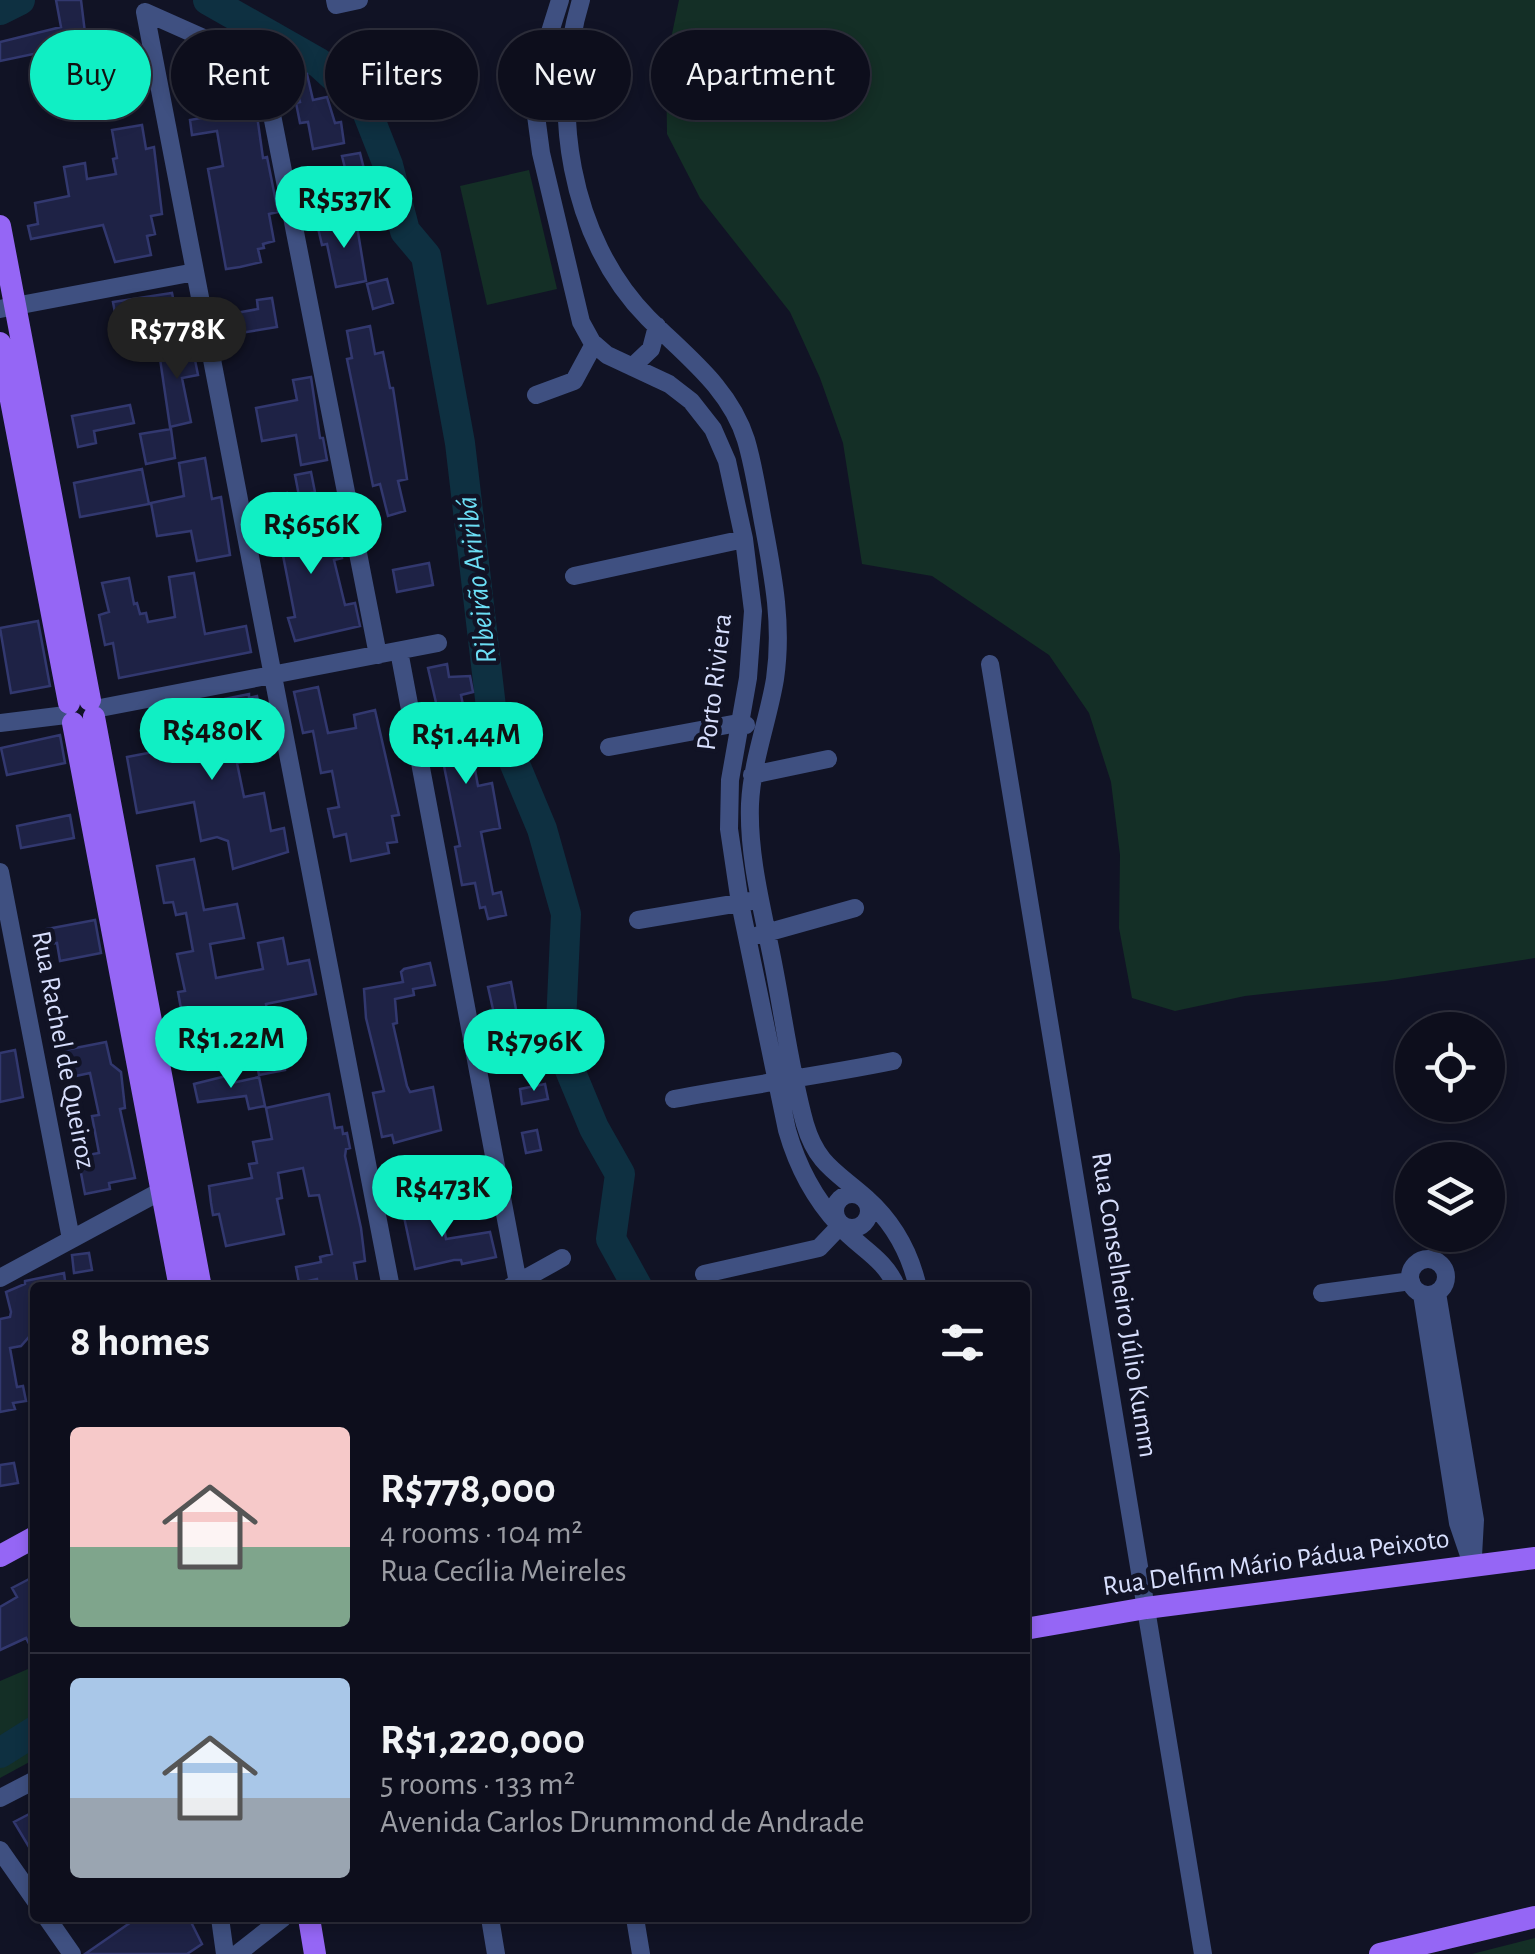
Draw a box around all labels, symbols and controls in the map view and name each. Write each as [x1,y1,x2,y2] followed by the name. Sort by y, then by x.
[30,30,151,120] chip: Buy
[171,30,305,120] chip: Rent
[325,30,478,120] chip: Filters
[498,30,631,120] chip: New
[651,30,870,120] chip: Apartment
[263,166,425,251] pin: R$537K
[297,182,391,214] text: R$537K
[96,297,258,382] pin: R$778K
[129,313,225,345] text: R$778K
[230,492,392,577] pin: R$656K
[452,495,502,665] water label: Ribeirão Ariribá
[263,508,359,540] text: R$656K
[693,612,737,752] street label: Porto Riviera
[131,698,293,783] pin: R$480K
[374,702,558,787] pin: R$1.44M
[162,714,262,746] text: R$480K
[411,718,521,750] text: R$1.44M
[26,928,100,1172] street label: Rua Rachel de Queiroz
[139,1006,323,1091] pin: R$1.22M
[453,1009,615,1094] pin: R$796K
[1395,1012,1505,1252] map controls
[1395,1012,1505,1122] button: locate
[177,1022,285,1054] text: R$1.22M
[486,1025,582,1057] text: R$796K
[1395,1142,1505,1252] button: layers
[1086,1150,1162,1460] street label: Rua Conselheiro Júlio Kumm
[361,1155,523,1240] pin: R$473K
[394,1171,490,1203] text: R$473K
[935,1315,990,1370] icon: filters
[70,1321,210,1363] text: 8 homes
[150,1467,270,1587] icon: home
[380,1468,556,1510] text: R$778,000
[380,1517,583,1549] text: 4 rooms · 104 m²
[1101,1525,1451,1601] street label: Rua Delfim Mário Pádua Peixoto
[380,1555,627,1587] text: Rua Cecília Meireles
[150,1718,270,1838] icon: home
[380,1719,585,1761] text: R$1,220,000
[380,1768,575,1800] text: 5 rooms · 133 m²
[380,1806,864,1838] text: Avenida Carlos Drummond de Andrade

